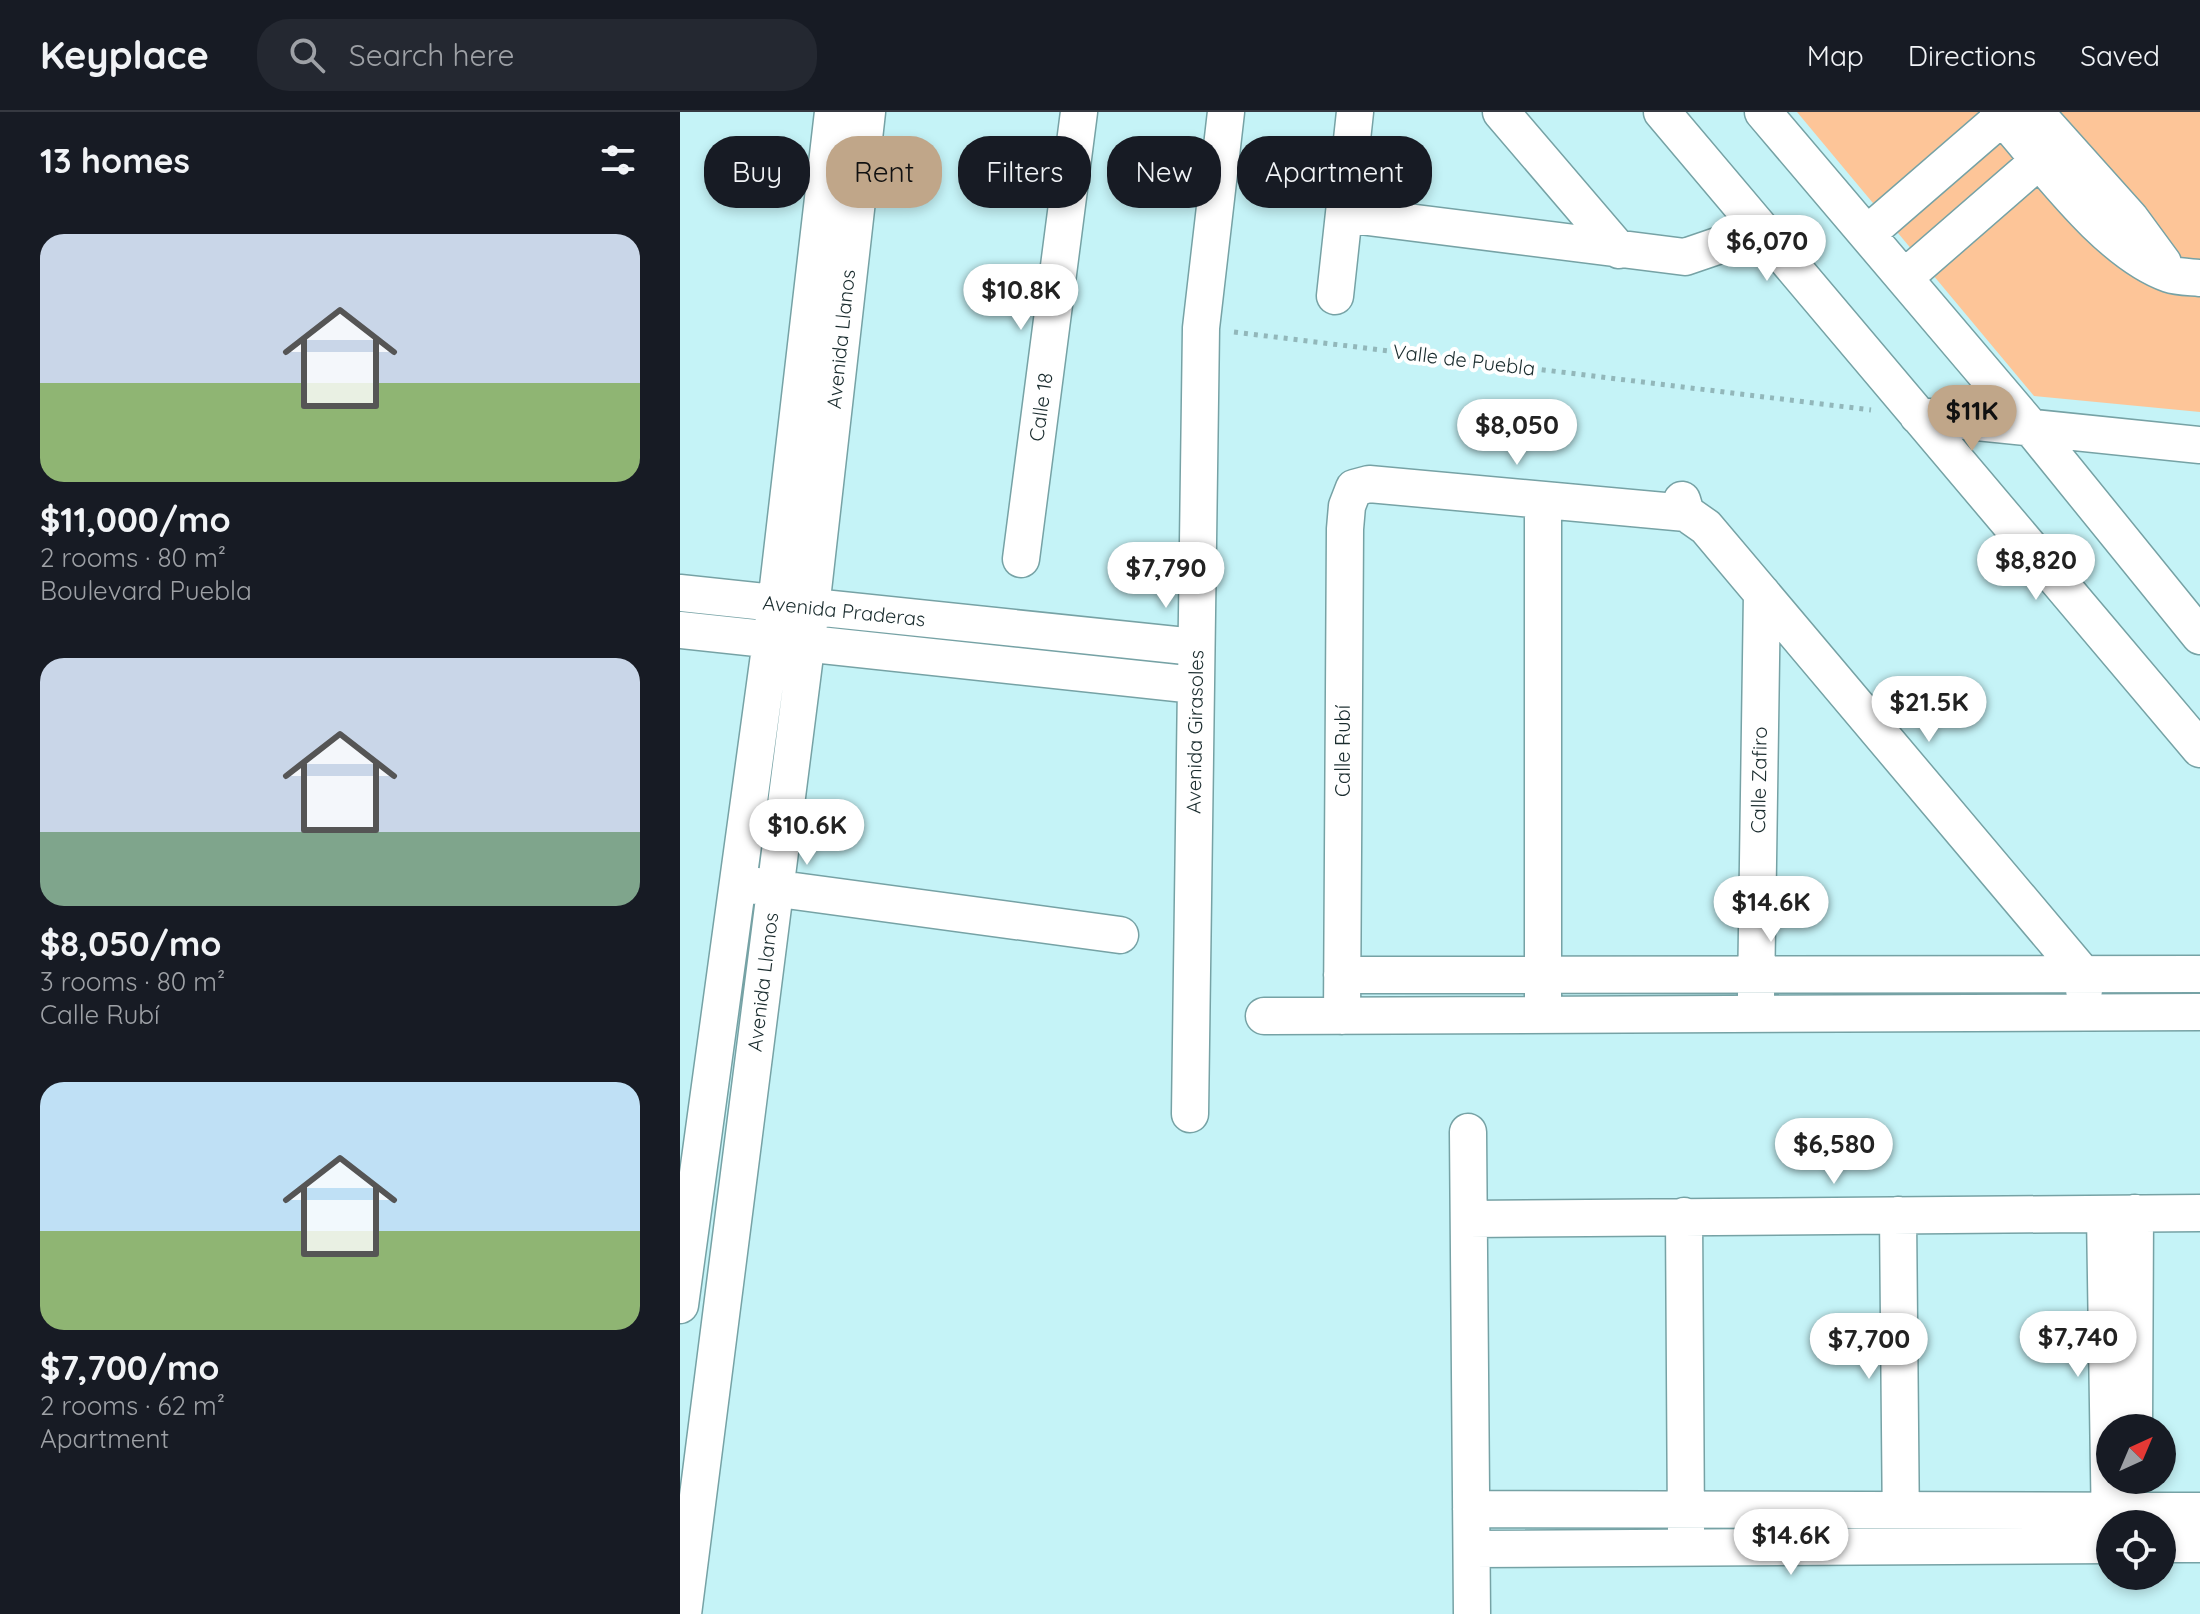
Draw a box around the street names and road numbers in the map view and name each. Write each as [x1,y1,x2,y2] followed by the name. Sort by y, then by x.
[821,268,860,410] street label: Avenida Llanos
[1392,338,1537,381] street label: Valle de Puebla
[1023,371,1058,443] street label: Calle 18
[761,590,927,631] street label: Avenida Praderas
[1181,650,1208,814] street label: Avenida Girasoles
[1330,704,1355,797] street label: Calle Rubí
[1745,726,1772,834] street label: Calle Zafiro
[742,911,783,1053] street label: Avenida Llanos

